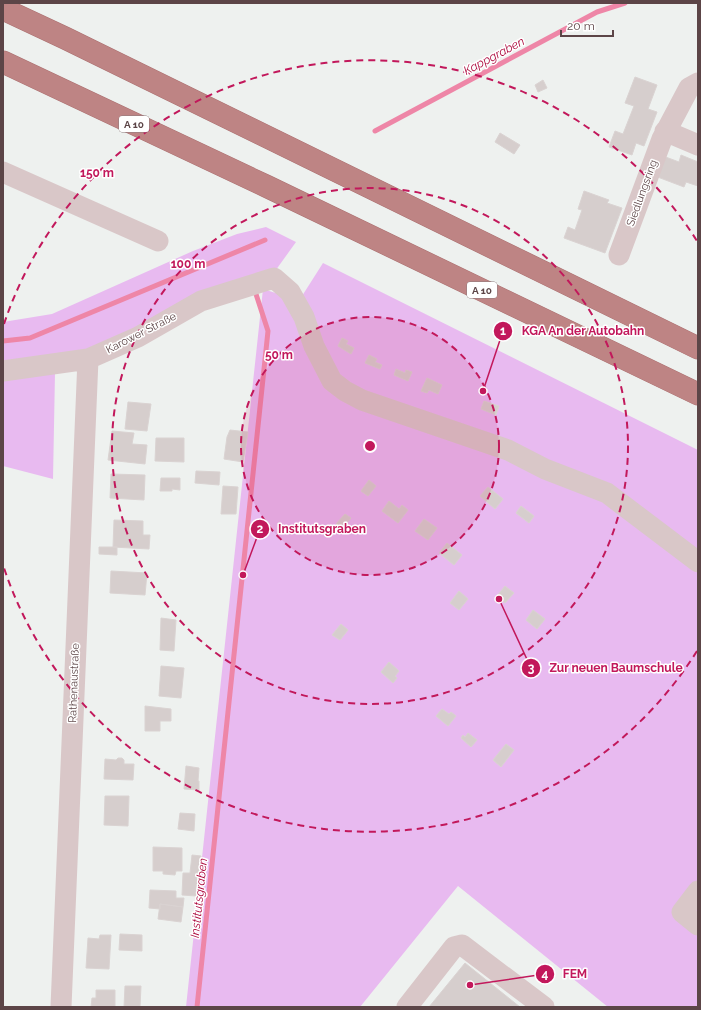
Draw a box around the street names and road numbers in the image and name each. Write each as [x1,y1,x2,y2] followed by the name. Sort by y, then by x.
[119,116,149,132] road number: A 10
[624,158,660,228] street label: Siedlungsring
[467,282,497,298] road number: A 10
[104,309,179,356] street label: Karower Straße
[66,642,82,723] street label: Rathenaustraße

